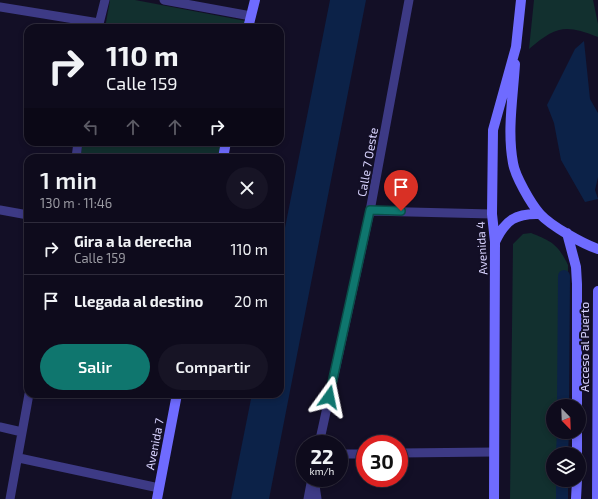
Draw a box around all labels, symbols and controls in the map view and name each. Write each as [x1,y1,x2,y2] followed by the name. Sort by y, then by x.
[106,38,179,72] text: 110 m
[40,40,92,92] icon: right
[106,72,178,94] text: Calle 159
[80,116,102,138] icon: left
[122,116,144,138] icon: ahead
[164,116,186,138] icon: ahead
[206,116,228,138] icon: right
[354,126,380,198] street label: Calle 7 Oeste
[40,165,97,194] text: 1 min
[226,167,268,209] button: close
[384,170,418,211] pin
[390,176,412,198] icon: arrive
[40,195,112,211] text: 130 m · 11:46
[473,221,489,275] street label: Avenida 4
[74,232,192,250] text: Gira a la derecha
[40,238,62,260] icon: right
[231,240,268,258] text: 110 m
[74,250,126,266] text: Calle 159
[40,290,62,312] icon: arrive
[74,292,203,310] text: Llegada al destino
[234,292,268,310] text: 20 m
[577,302,591,392] street label: Acceso al Puerto
[40,344,150,390] button: Salir
[158,344,268,390] button: Compartir
[308,376,350,418] position arrow
[546,399,586,439] north arrow
[546,399,586,487] map controls
[142,417,166,471] street label: Avenida 7
[356,435,408,487] speed limit sign: 30
[310,444,334,468] text: 22
[546,447,586,487] button: layers
[310,465,334,477] text: km/h

